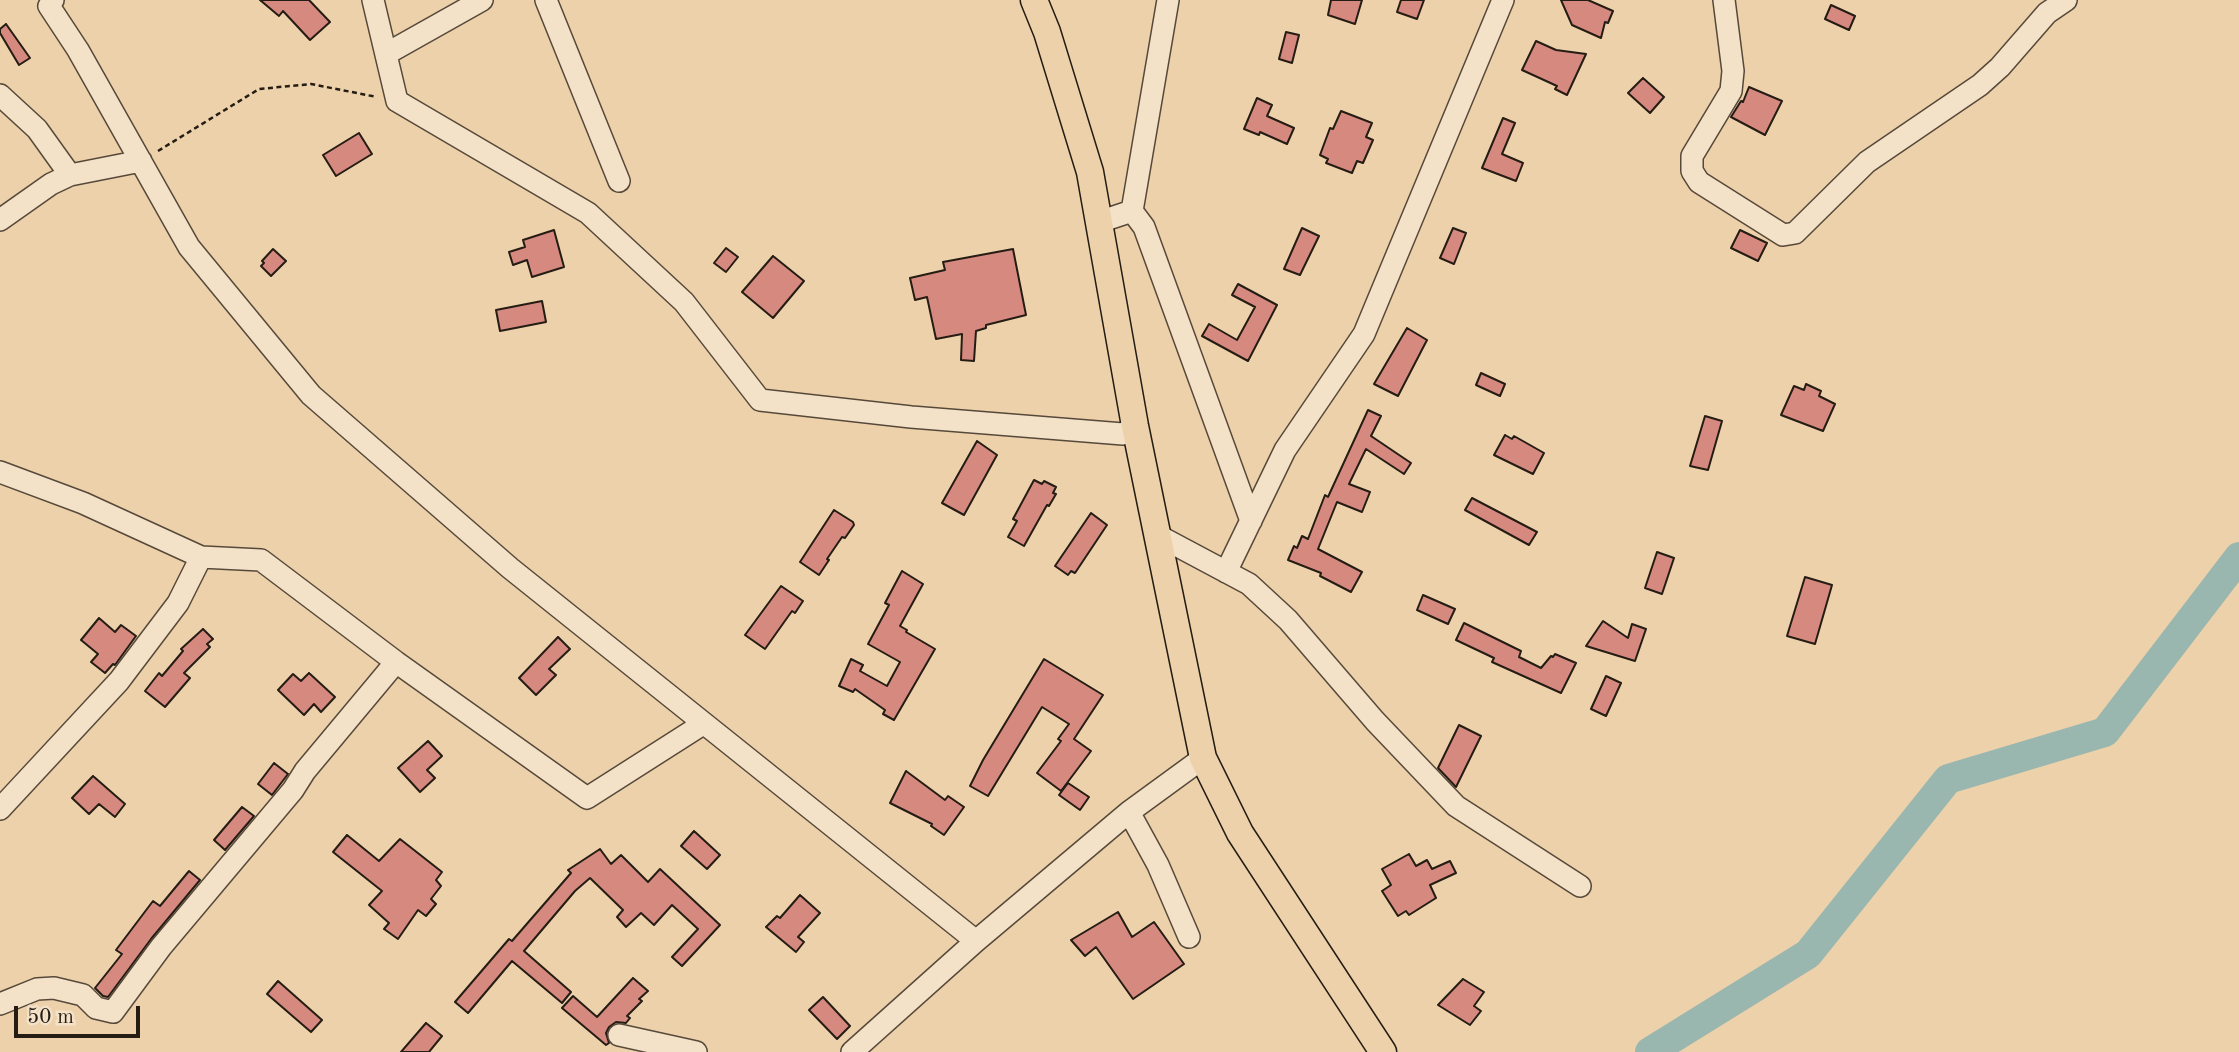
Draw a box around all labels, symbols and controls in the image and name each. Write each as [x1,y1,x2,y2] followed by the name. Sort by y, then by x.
[18,992,144,1036] scale bar
[27,1007,74,1028] text: 50 m

